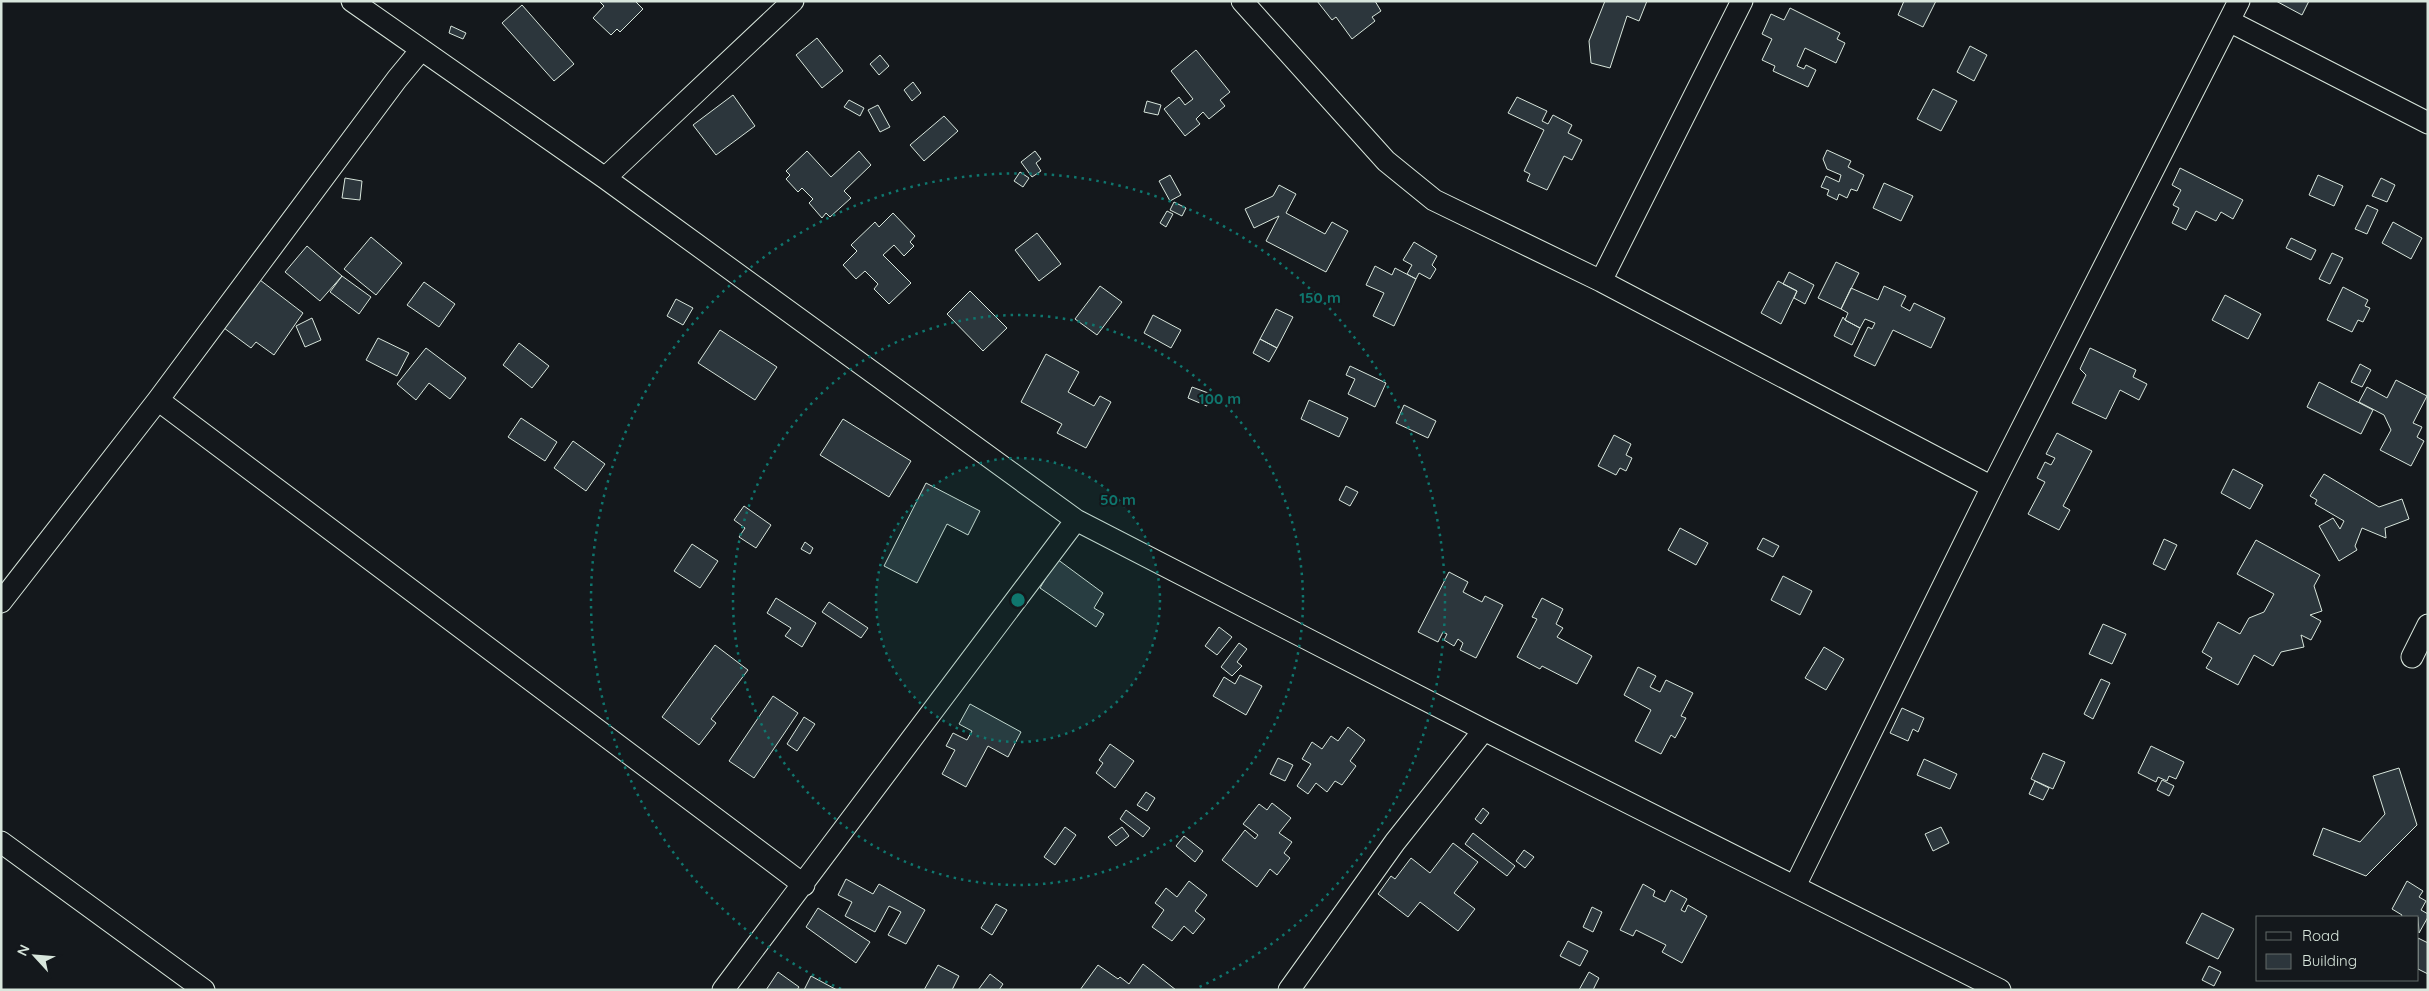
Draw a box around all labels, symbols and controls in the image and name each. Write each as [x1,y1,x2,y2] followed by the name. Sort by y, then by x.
[1299,288,1341,307] text: 150 m
[1199,389,1241,408] text: 100 m
[1100,490,1136,509] text: 50 m
[1009,591,1027,609] centre of rings
[2256,916,2419,981] legend
[2302,926,2339,945] text: Road
[10,931,60,981] north arrow
[13,942,34,959] text: N
[2302,951,2357,970] text: Building

